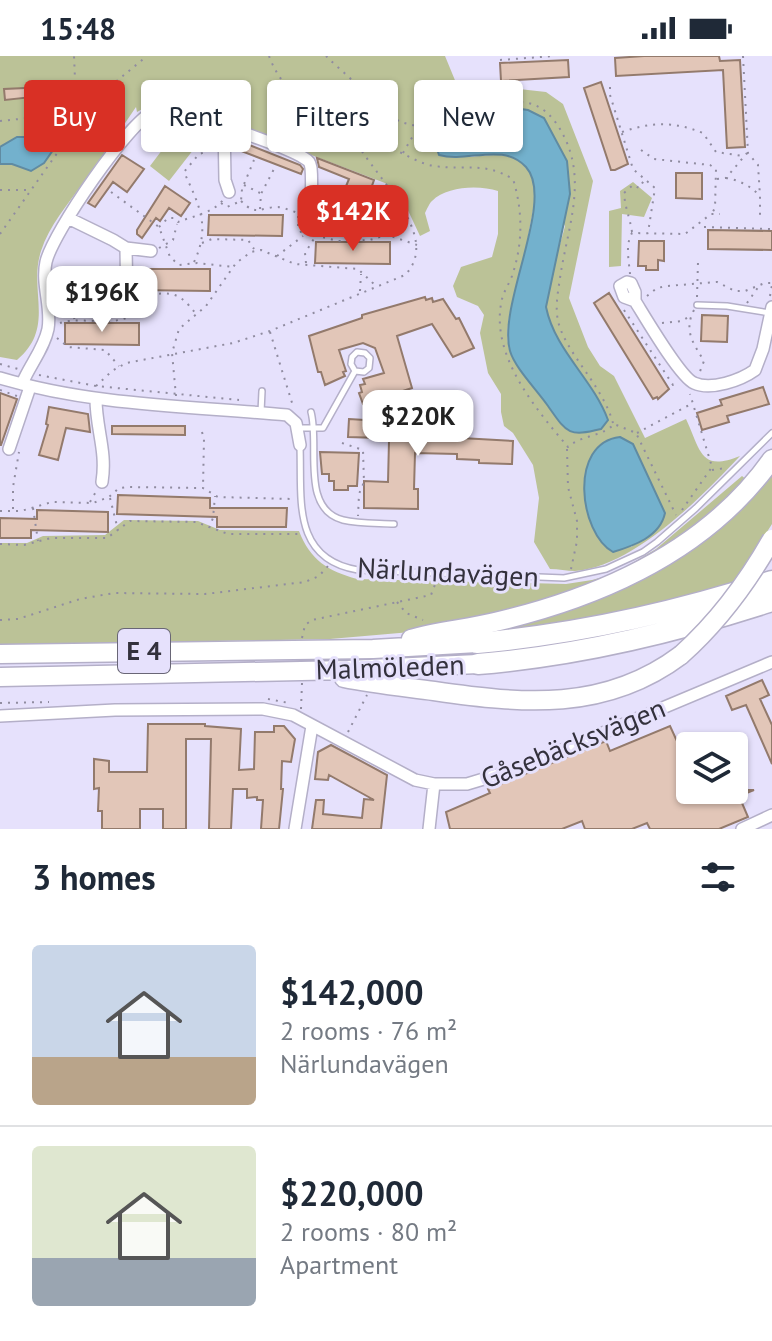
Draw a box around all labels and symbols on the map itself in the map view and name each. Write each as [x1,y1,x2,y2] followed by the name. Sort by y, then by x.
[297,185,409,253] pin: $142K
[46,266,158,334] pin: $196K
[362,390,474,458] pin: $220K
[356,548,540,595] street label: Närlundavägen
[118,629,170,673] road number: E 4
[315,645,465,688] street label: Malmöleden
[475,689,671,796] street label: Gåsebäcksvägen

